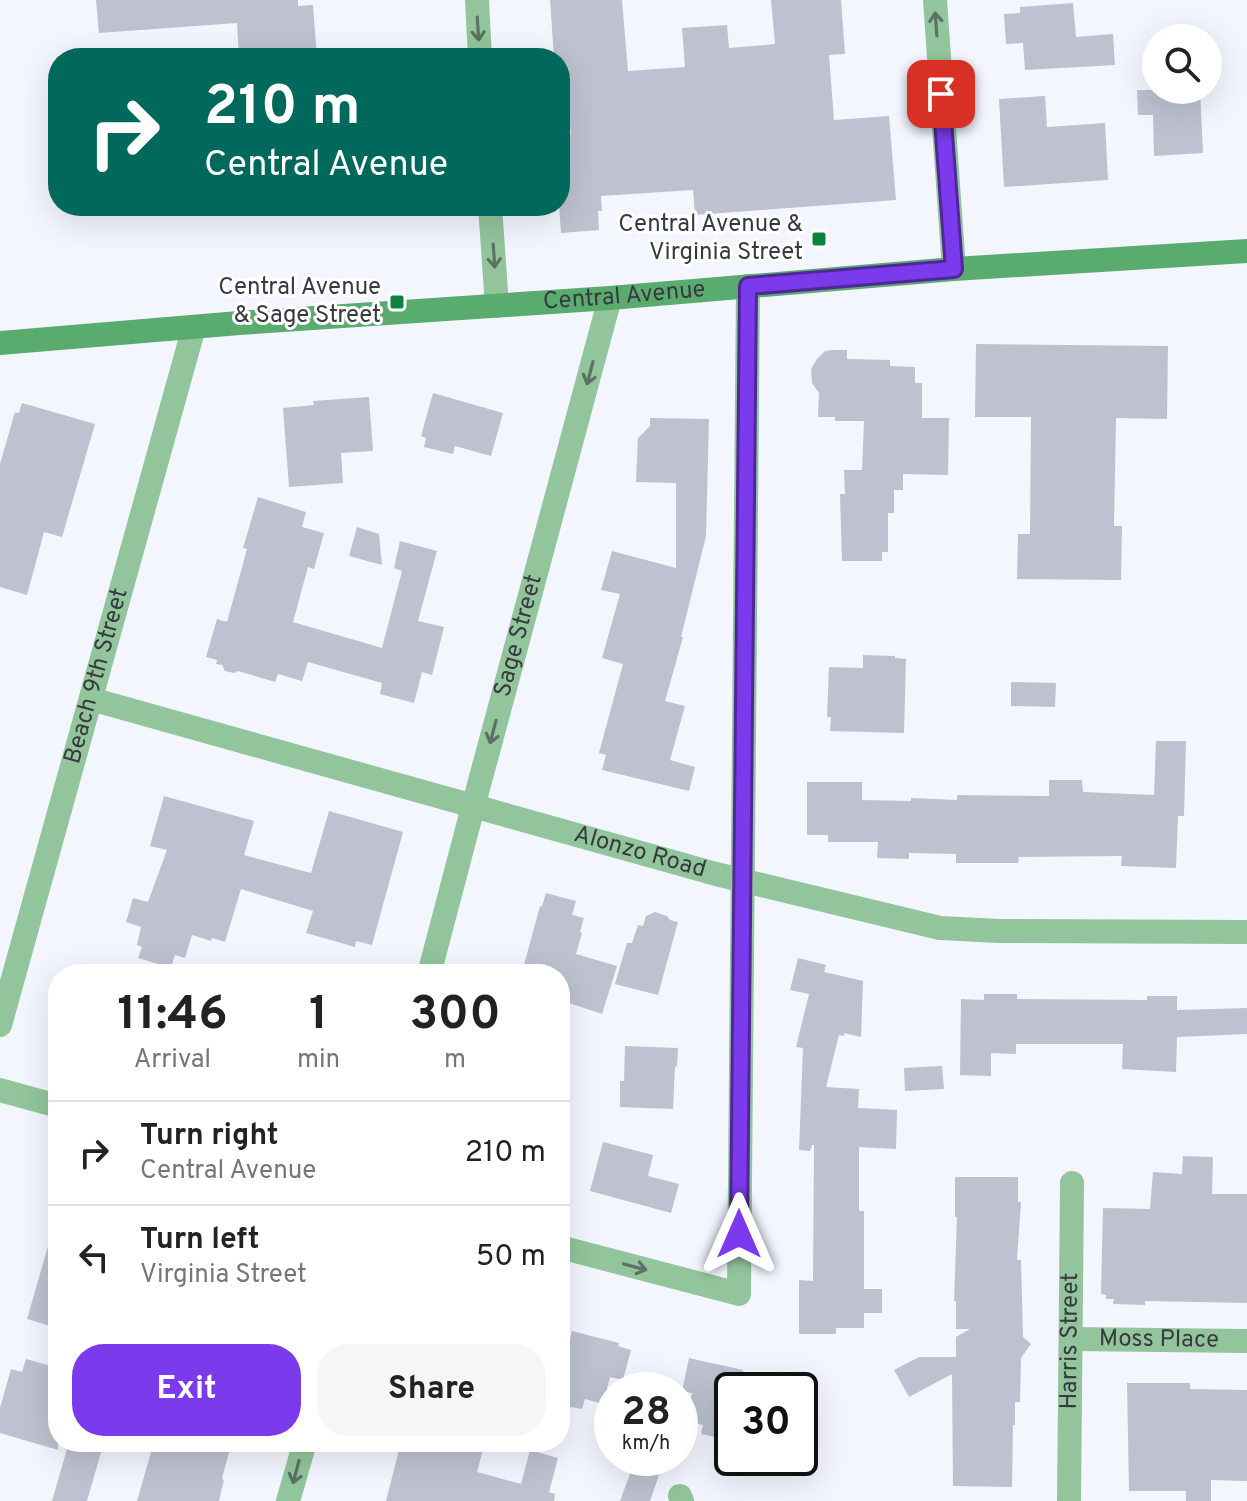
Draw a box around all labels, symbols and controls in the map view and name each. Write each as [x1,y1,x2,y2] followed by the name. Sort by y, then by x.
[928,11,943,38] one-way arrow
[471,15,486,42] one-way arrow
[1142,24,1222,104] map controls
[1142,24,1222,104] button: search
[907,60,975,128] pin
[919,72,963,116] icon: arrive
[204,74,361,144] text: 210 m
[72,80,176,184] icon: right
[204,143,448,189] text: Central Avenue
[618,210,803,268] place label: Central Avenue & Virginia Street
[810,230,828,248] marker: Central Avenue & Virginia Street
[487,242,502,269] one-way arrow
[218,273,381,331] place label: Central Avenue & Sage Street
[542,275,707,317] street label: Central Avenue
[388,293,406,311] marker: Central Avenue & Sage Street
[581,359,596,385] one-way arrow
[488,571,550,700] street label: Sage Street
[58,585,136,768] street label: Beach 9th Street
[485,719,500,745] one-way arrow
[570,820,709,885] street label: Alonzo Road
[117,986,228,1046] text: 11:46
[309,986,328,1046] text: 1
[409,986,501,1046] text: 300
[134,1044,211,1077] text: Arrival
[297,1044,340,1077] text: min
[444,1044,466,1077] text: m
[140,1118,278,1155] text: Turn right
[72,1131,116,1175] icon: right
[465,1135,546,1172] text: 210 m
[140,1155,316,1188] text: Central Avenue
[697,1192,781,1276] position arrow
[140,1222,260,1259] text: Turn left
[72,1235,116,1279] icon: left
[476,1239,546,1276] text: 50 m
[140,1259,307,1292] text: Virginia Street
[622,1260,648,1275] one-way arrow
[1055,1273,1086,1409] street label: Harris Street
[1099,1324,1219,1356] street label: Moss Place
[72,1344,301,1436] button: Exit
[317,1344,546,1436] button: Share
[714,1372,818,1476] speed limit sign: 30
[621,1389,671,1439] text: 28
[622,1431,670,1457] text: km/h
[288,1458,303,1484] one-way arrow

